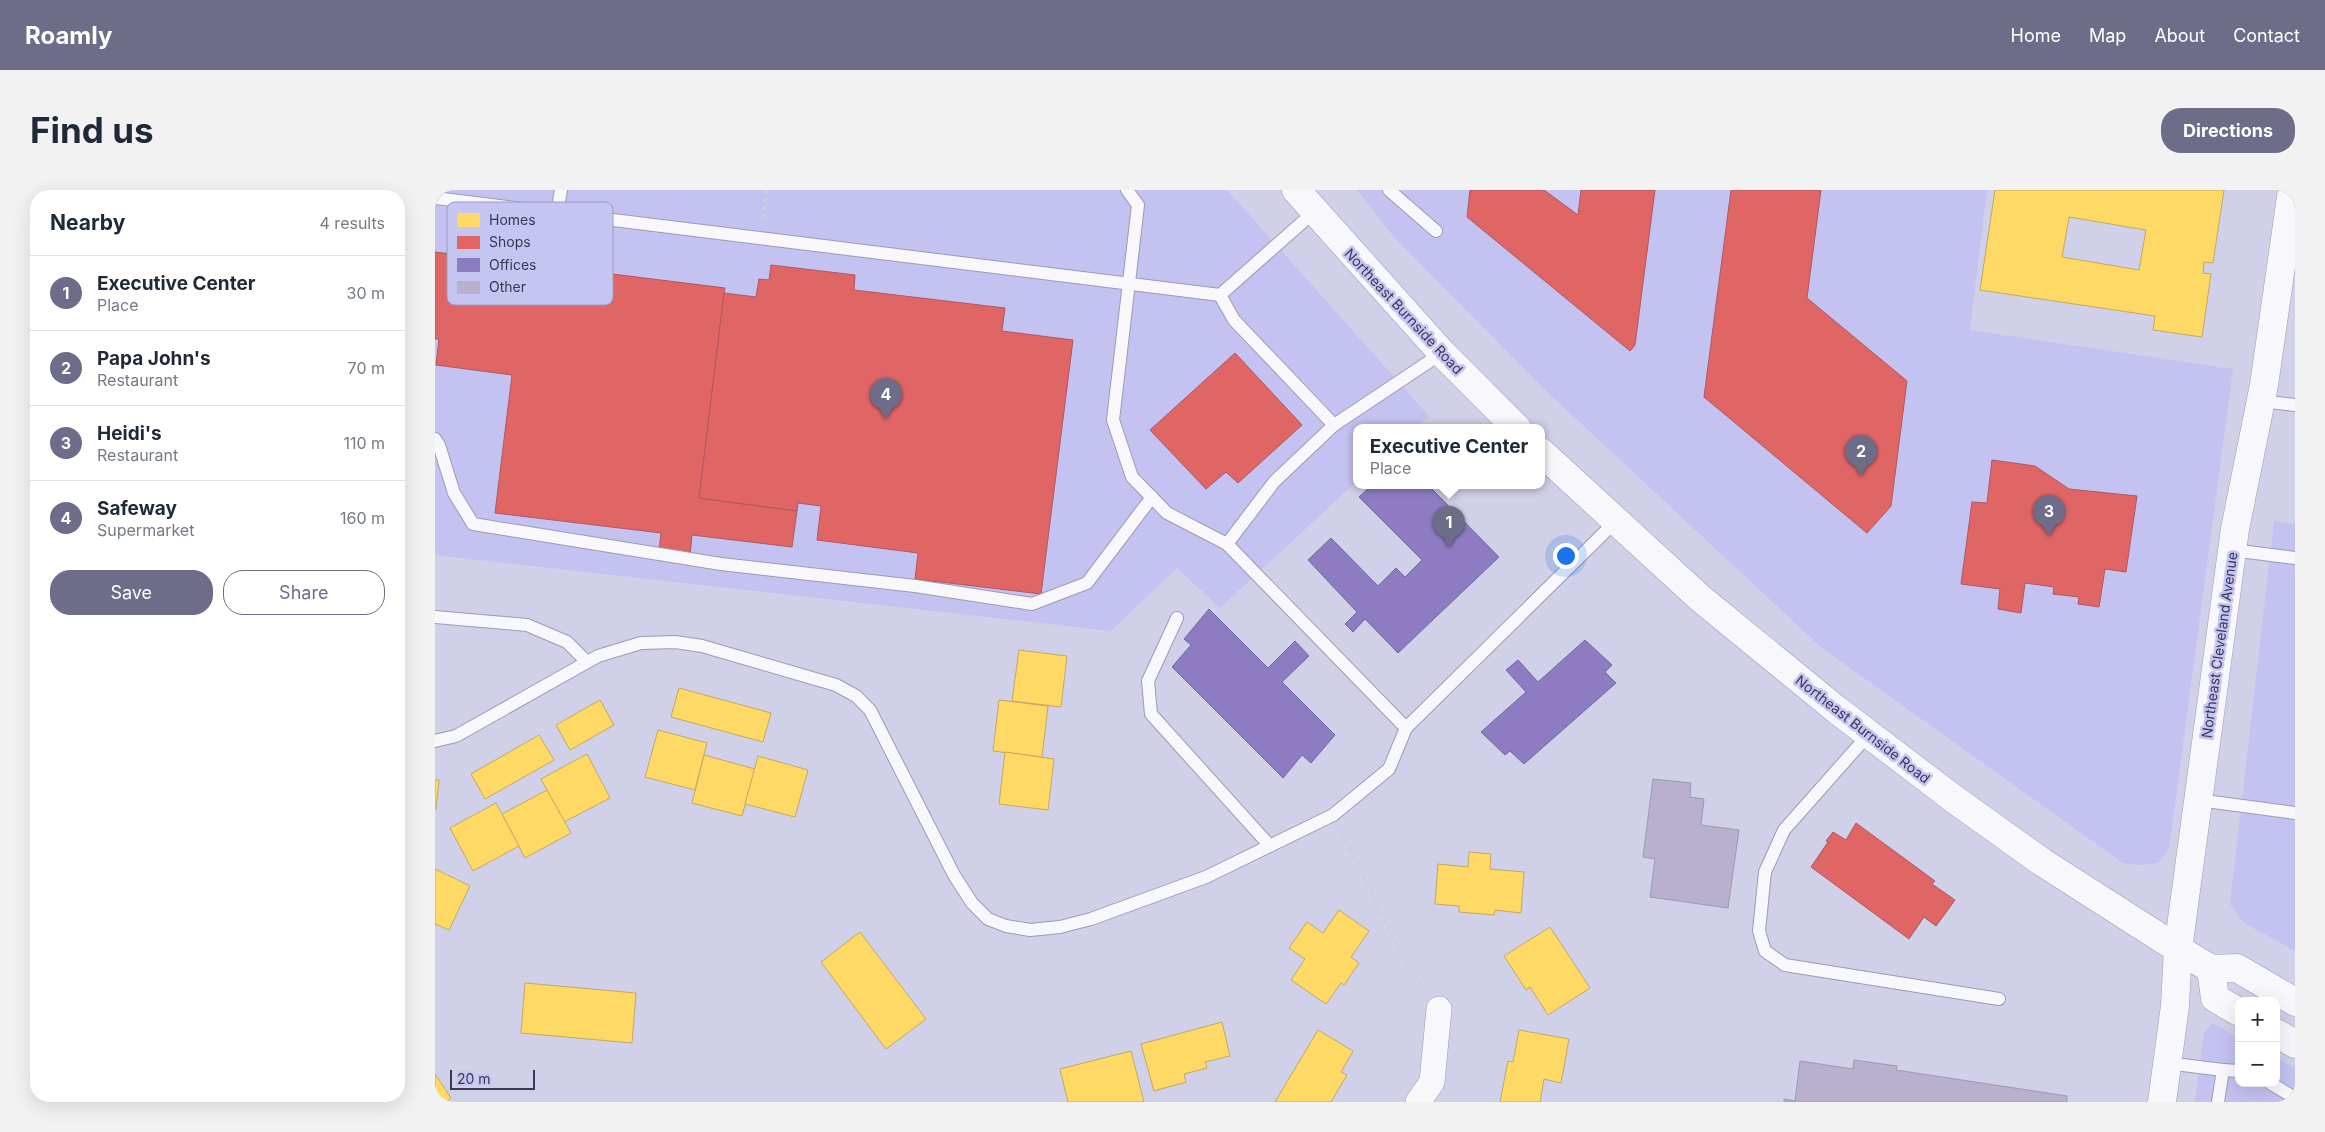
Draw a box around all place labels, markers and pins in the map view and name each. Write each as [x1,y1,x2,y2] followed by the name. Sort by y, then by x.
[870,378,902,419] pin: 4
[1845,435,1877,476] pin: 2
[2033,495,2065,536] pin: 3
[1433,506,1465,547] pin: 1

